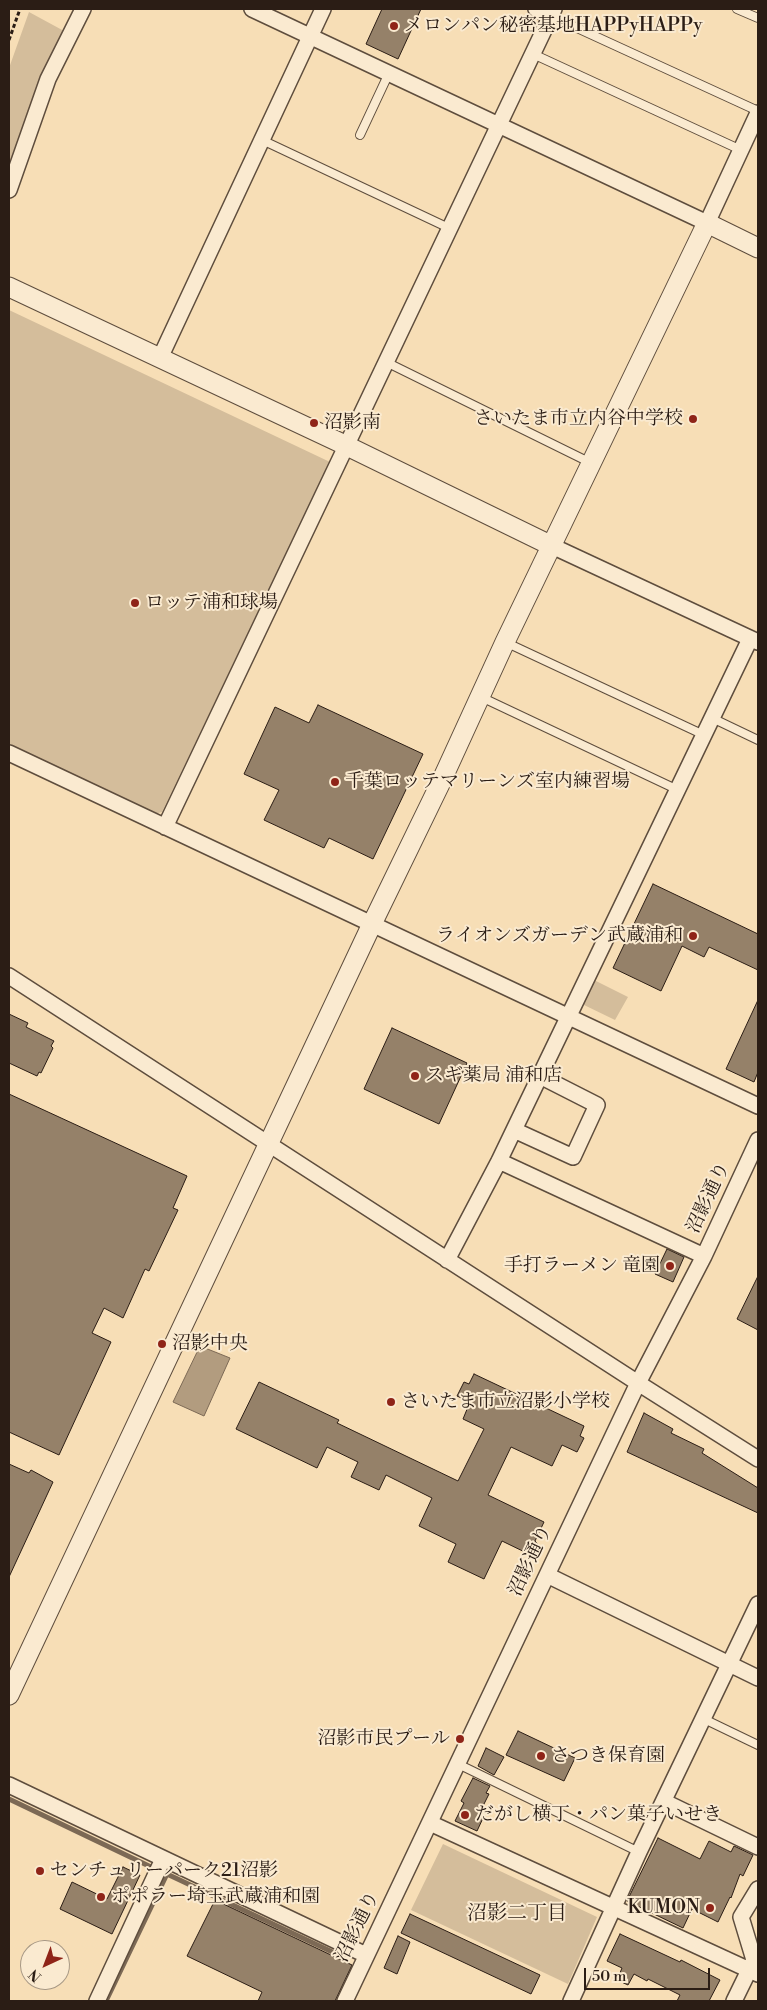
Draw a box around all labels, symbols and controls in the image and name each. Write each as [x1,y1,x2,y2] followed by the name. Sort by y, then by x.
[404,15,703,37] place label: メロンパン秘密基地HAPPyHAPPy
[388,20,400,32] marker: メロンパン秘密基地HAPPyHAPPy
[474,408,683,430] place label: さいたま市立内谷中学校
[324,412,381,434] place label: 沼影南
[687,413,699,425] marker: さいたま市立内谷中学校
[308,417,320,429] marker: 沼影南
[145,592,278,614] place label: ロッテ浦和球場
[129,597,141,609] marker: ロッテ浦和球場
[345,771,630,793] place label: 千葉ロッテマリーンズ室内練習場
[329,776,341,788] marker: 千葉ロッテマリーンズ室内練習場
[436,925,683,947] place label: ライオンズガーデン武蔵浦和
[687,930,699,942] marker: ライオンズガーデン武蔵浦和
[425,1065,562,1087] place label: スギ薬局 浦和店
[409,1070,421,1082] marker: スギ薬局 浦和店
[683,1159,735,1237] street label: 沼影通り
[504,1255,660,1277] place label: 手打ラーメン 竜園
[664,1260,676,1272] marker: 手打ラーメン 竜園
[172,1333,248,1355] place label: 沼影中央
[156,1338,168,1350] marker: 沼影中央
[401,1391,610,1413] place label: さいたま市立沼影小学校
[385,1396,397,1408] marker: さいたま市立沼影小学校
[505,1522,557,1600] street label: 沼影通り
[318,1728,450,1750] place label: 沼影市民プール
[454,1733,466,1745] marker: 沼影市民プール
[551,1745,665,1767] place label: さつき保育園
[535,1750,547,1762] marker: さつき保育園
[475,1804,722,1826] place label: だがし横丁・パン菓子いせき
[459,1809,471,1821] marker: だがし横丁・パン菓子いせき
[50,1860,278,1882] place label: センチュリーパーク21沼影
[34,1865,46,1877] marker: センチュリーパーク21沼影
[111,1886,320,1908] place label: ポポラー埼玉武蔵浦和園
[331,1888,385,1966] street label: 沼影通り
[95,1891,107,1903] marker: ポポラー埼玉武蔵浦和園
[627,1897,700,1919] place label: KUMON
[467,1902,567,1926] district label: 沼影二丁目
[704,1902,716,1914] marker: KUMON
[20,1940,70,1990] north arrow
[587,1958,713,1990] scale bar
[25,1965,46,1986] text: N
[592,1967,626,1986] text: 50 m

